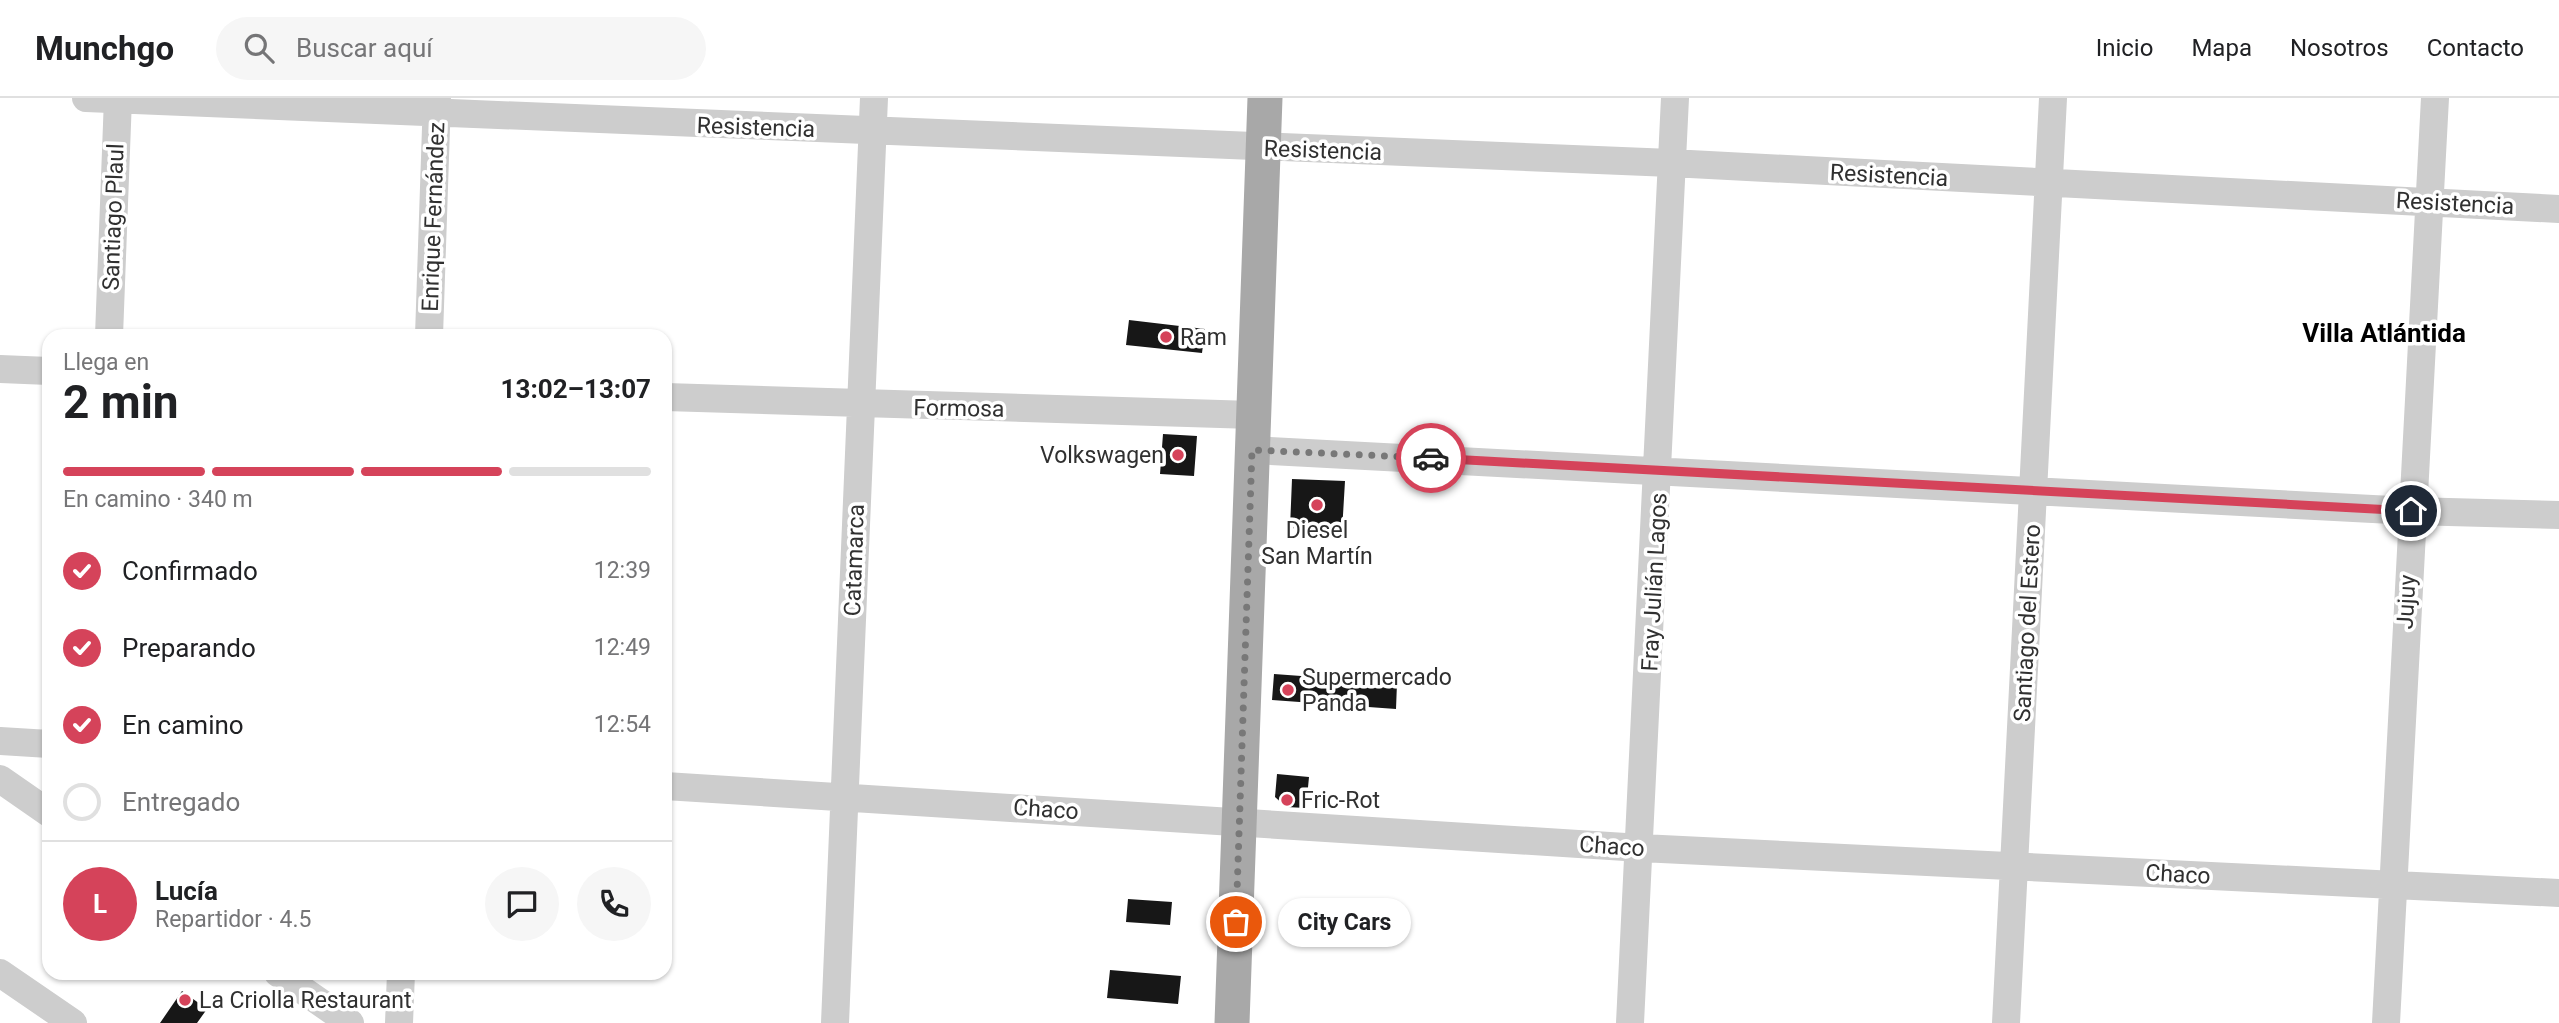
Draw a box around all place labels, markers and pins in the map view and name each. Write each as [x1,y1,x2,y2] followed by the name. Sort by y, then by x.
[1180,324,1227,351] place label: Ram
[1158,329,1174,345] marker: Ram
[1040,442,1164,469] place label: Volkswagen
[1170,447,1186,463] marker: Volkswagen
[2381,481,2441,541] pin
[1309,497,1325,513] marker: Diesel San Martín
[1261,517,1373,570] place label: Diesel San Martín
[1302,664,1452,717] place label: Supermercado Panda
[1280,682,1296,698] marker: Supermercado Panda
[1301,787,1380,814] place label: Fric-Rot
[1279,792,1295,808] marker: Fric-Rot
[1206,892,1266,952] pin
[1278,898,1411,946] callout: City Cars
[199,987,412,1014] place label: La Criolla Restaurant
[177,992,193,1008] marker: La Criolla Restaurant

